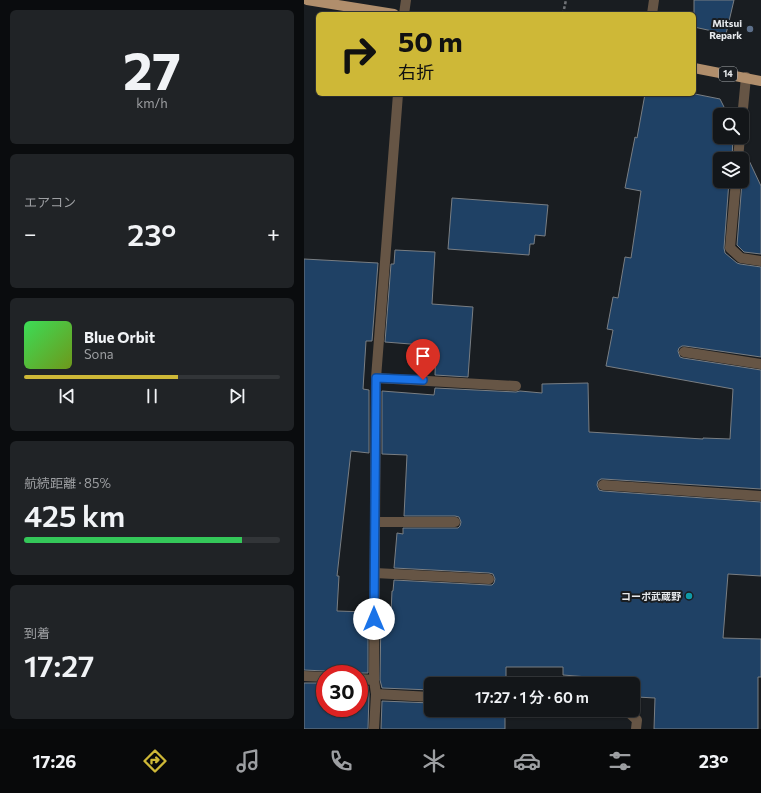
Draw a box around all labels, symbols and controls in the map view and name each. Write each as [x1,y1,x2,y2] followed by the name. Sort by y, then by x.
[709,17,742,41] place label: Mitsui Repark
[398,24,463,58] text: 50 m
[745,24,755,34] marker: Mitsui Repark
[332,28,384,80] icon: right
[123,37,181,101] text: 27
[398,61,434,83] text: 右折
[719,67,737,81] road number: 14
[136,95,168,111] text: km/h
[713,108,749,188] map controls
[713,108,749,144] button: search
[713,152,749,188] button: layers
[24,194,76,210] text: エアコン
[127,215,176,252] text: 23°
[24,220,37,247] text: −
[267,220,280,247] text: +
[84,328,155,346] text: Blue Orbit
[406,339,440,380] pin
[412,345,434,367] icon: arrive
[84,346,114,362] text: Sona
[56,385,78,407] icon: previous
[141,385,163,407] icon: pause
[226,385,248,407] icon: next
[24,475,111,491] text: 航続距離 · 85%
[24,496,125,533] text: 425 km
[621,590,682,602] place label: コーポ武蔵野
[684,591,694,601] marker: コーポ武蔵野
[353,598,395,640] position arrow
[24,625,50,641] text: 到着
[24,646,94,683] text: 17:27
[316,665,368,717] speed limit sign: 30
[475,688,589,706] text: 17:27 · 1 分 · 60 m
[141,747,169,775] icon: directions
[234,747,262,775] icon: music
[327,747,355,775] icon: phone
[420,747,448,775] icon: climate
[513,747,541,775] icon: car
[606,747,634,775] icon: filters
[32,750,76,772] text: 17:26
[699,750,728,772] text: 23°

